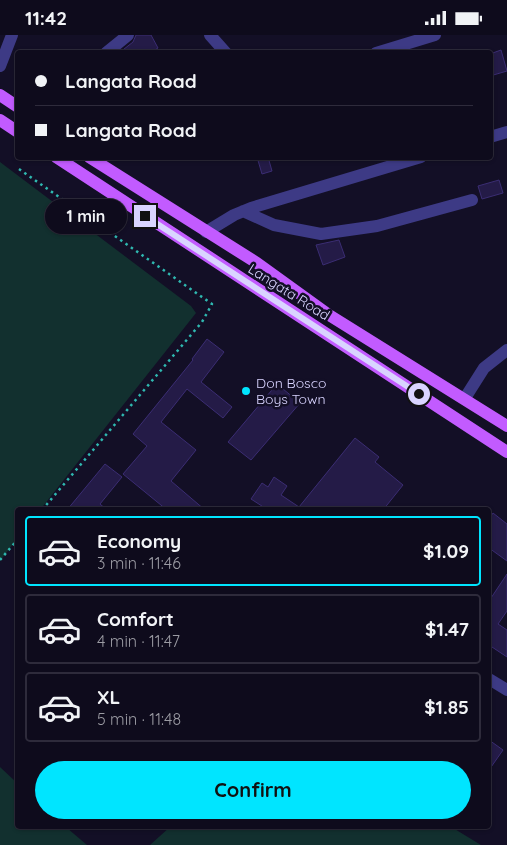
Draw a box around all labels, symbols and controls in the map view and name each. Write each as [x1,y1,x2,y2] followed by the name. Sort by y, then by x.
[25,6,67,30] text: 11:42
[65,69,197,93] text: Langata Road
[65,118,197,142] text: Langata Road
[45,199,128,233] callout: 1 min
[134,205,156,227] route end
[67,206,105,226] text: 1 min
[245,260,333,324] street label: Langata Road
[256,374,326,408] place label: Don Bosco Boys Town
[408,383,430,405] route start
[240,385,252,397] marker: Don Bosco Boys Town
[37,529,82,574] icon: car
[97,529,181,553] text: Economy
[423,539,469,563] text: $1.09
[97,553,181,573] text: 3 min · 11:46
[37,607,82,652] icon: car
[97,607,174,631] text: Comfort
[425,617,469,641] text: $1.47
[97,631,180,651] text: 4 min · 11:47
[37,685,82,730] icon: car
[97,685,120,709] text: XL
[424,695,469,719] text: $1.85
[97,709,181,729] text: 5 min · 11:48
[35,761,471,819] button: Confirm

